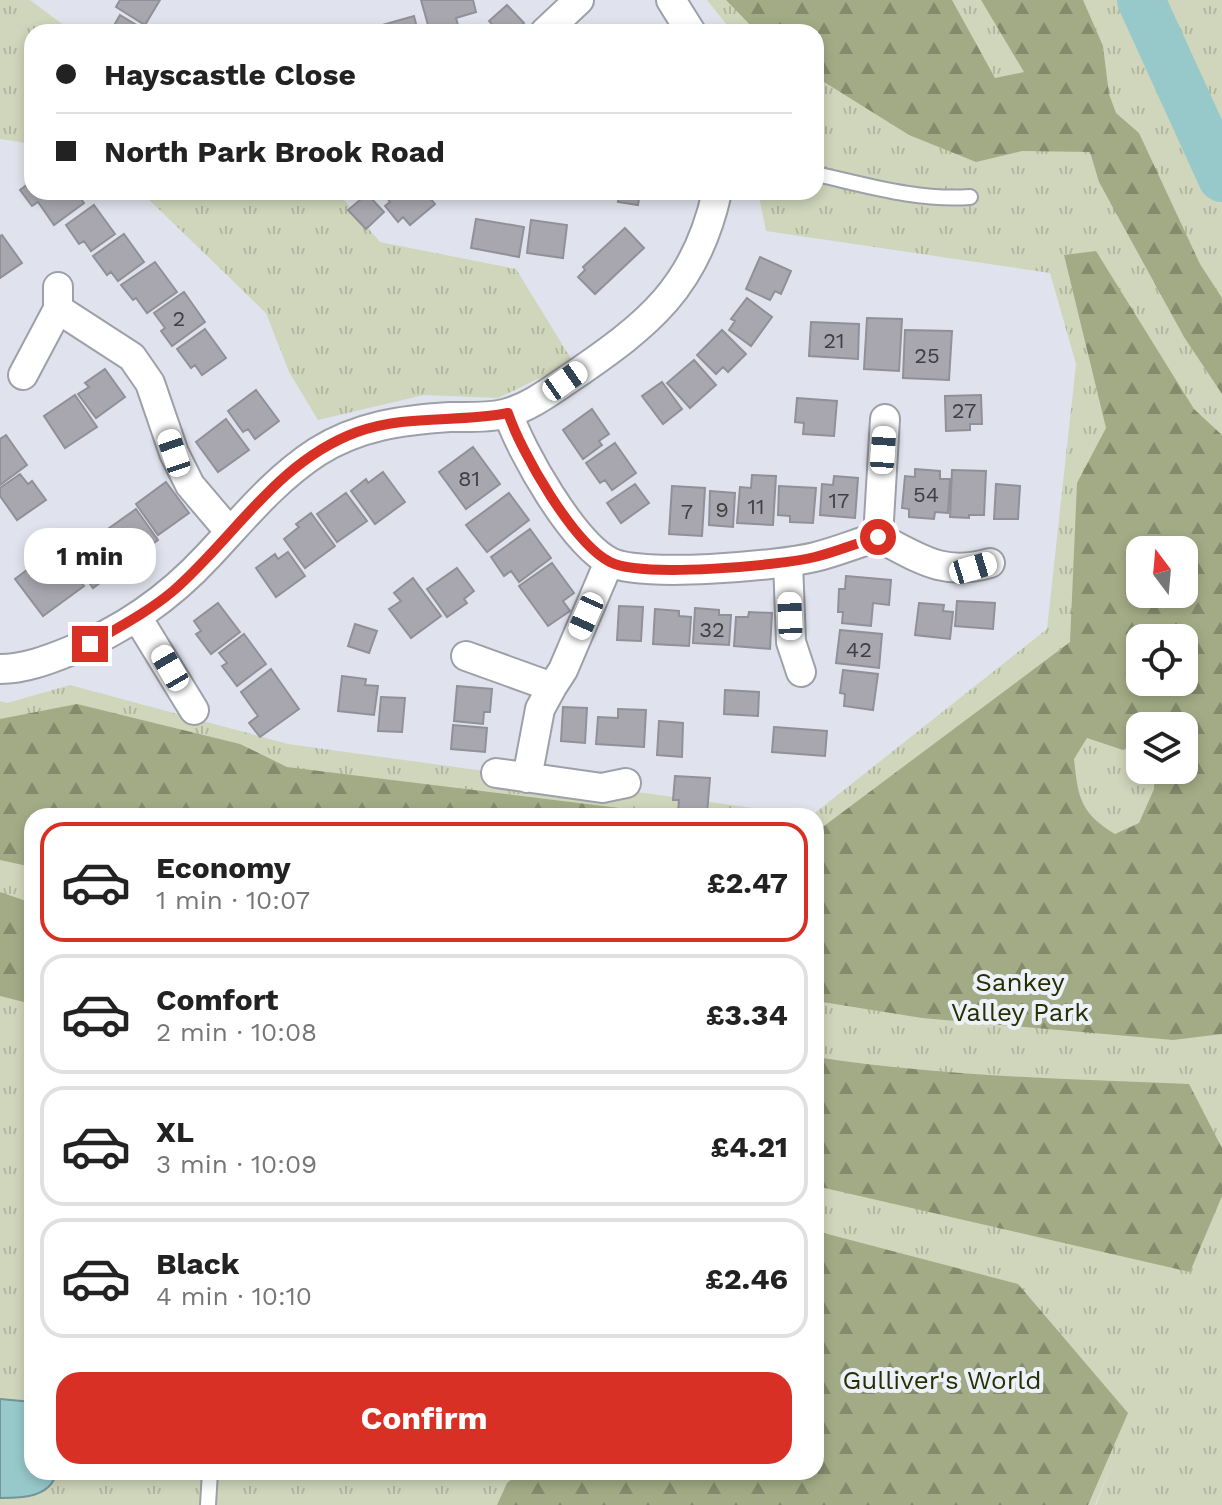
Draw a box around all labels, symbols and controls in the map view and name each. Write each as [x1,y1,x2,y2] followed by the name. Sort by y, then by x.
[104,57,356,92] text: Hayscastle Close
[104,134,445,169] text: North Park Brook Road
[173,306,185,331] house number: 2
[823,328,845,353] house number: 21
[914,343,940,368] house number: 25
[538,357,592,405] car
[952,398,976,423] house number: 27
[869,425,897,475] car
[155,426,193,480] car
[458,466,480,491] house number: 81
[913,482,939,507] house number: 54
[829,488,849,513] house number: 17
[747,494,765,519] house number: 11
[715,497,729,522] house number: 9
[681,499,693,524] house number: 7
[860,519,896,555] route start
[24,528,156,584] callout: 1 min
[1126,536,1198,608] north arrow
[1126,536,1198,784] map controls
[57,541,123,571] text: 1 min
[947,550,999,586] car
[565,589,607,643] car
[777,592,803,640] car
[699,617,725,642] house number: 32
[1126,624,1198,696] button: locate
[72,626,108,662] route end
[846,637,872,662] house number: 42
[148,641,192,695] car
[1126,712,1198,784] button: layers
[60,846,132,918] icon: car
[156,850,291,885] text: Economy
[707,865,788,900] text: £2.47
[156,885,310,915] text: 1 min · 10:07
[951,967,1089,1027] park label: Sankey Valley Park
[60,978,132,1050] icon: car
[156,982,278,1017] text: Comfort
[706,997,788,1032] text: £3.34
[156,1017,317,1047] text: 2 min · 10:08
[60,1110,132,1182] icon: car
[156,1114,194,1149] text: XL
[711,1129,788,1164] text: £4.21
[156,1149,317,1179] text: 3 min · 10:09
[60,1242,132,1314] icon: car
[156,1246,240,1281] text: Black
[705,1261,788,1296] text: £2.46
[156,1281,312,1311] text: 4 min · 10:10
[842,1365,1042,1395] park label: Gulliver's World
[56,1372,792,1464] button: Confirm

